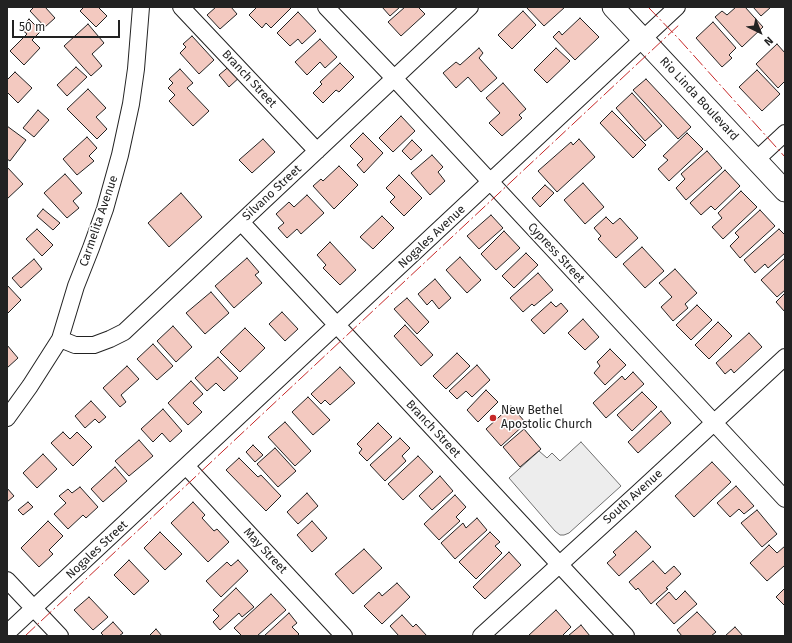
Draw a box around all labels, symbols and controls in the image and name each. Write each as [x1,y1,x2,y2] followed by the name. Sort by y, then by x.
[14,12,122,38] scale bar
[740,12,780,52] north arrow
[19,20,45,34] text: 50 m
[761,34,776,48] text: N
[219,47,279,111] street label: Branch Street
[657,54,741,144] street label: Rio Linda Boulevard
[240,162,304,224] street label: Silvano Street
[77,174,121,268] street label: Carmelita Avenue
[396,202,468,272] street label: Nogales Avenue
[525,220,587,286] street label: Cypress Street
[403,397,463,461] street label: Branch Street
[501,404,592,432] place label: New Bethel Apostolic Church
[488,413,498,423] marker: New Bethel Apostolic Church
[600,467,666,527] street label: South Avenue
[63,518,131,582] street label: Nogales Street
[240,525,290,577] street label: May Street

